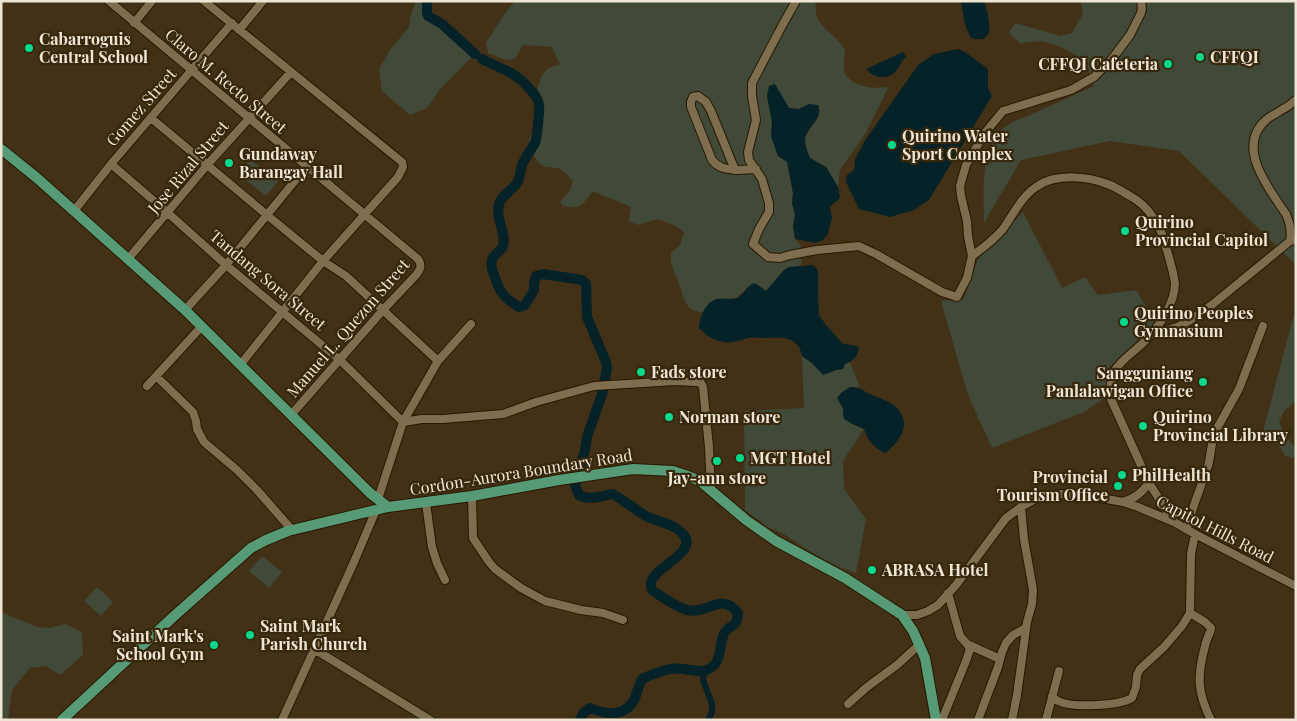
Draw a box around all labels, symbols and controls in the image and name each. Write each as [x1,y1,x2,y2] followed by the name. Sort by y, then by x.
[161,24,292,138] street label: Claro M. Recto Street
[39,28,148,67] place label: Cabarroguis Central School
[23,42,35,54] marker: Cabarroguis Central School
[1210,46,1259,67] place label: CFFQI
[1194,51,1206,63] marker: CFFQI
[1038,53,1159,74] place label: CFFQI Cafeteria
[1162,58,1174,70] marker: CFFQI Cafeteria
[101,63,181,150] street label: Gomez Street
[142,116,233,218] street label: Jose Rizal Street
[902,125,1013,164] place label: Quirino Water Sport Complex
[886,139,898,151] marker: Quirino Water Sport Complex
[239,143,343,182] place label: Gundaway Barangay Hall
[223,157,235,169] marker: Gundaway Barangay Hall
[1135,211,1268,250] place label: Quirino Provincial Capitol
[206,225,331,335] street label: Tandang Sora Street
[1119,225,1131,237] marker: Quirino Provincial Capitol
[282,254,414,401] street label: Manuel L. Quezon Street
[1134,302,1254,341] place label: Quirino Peoples Gymnasium
[1118,316,1130,328] marker: Quirino Peoples Gymnasium
[651,361,727,382] place label: Fads store
[1046,362,1193,401] place label: Sangguniang Panlalawigan Office
[635,366,647,378] marker: Fads store
[1197,376,1209,388] marker: Sangguniang Panlalawigan Office
[679,406,780,427] place label: Norman store
[1153,406,1289,445] place label: Quirino Provincial Library
[663,411,675,423] marker: Norman store
[1137,420,1149,432] marker: Quirino Provincial Library
[408,444,634,500] street label: Cordon-Aurora Boundary Road
[750,447,831,468] place label: MGT Hotel
[734,452,746,464] marker: MGT Hotel
[711,455,723,467] marker: Jay-ann store
[1132,464,1211,485] place label: PhilHealth
[997,466,1108,505] place label: Provincial Tourism Office
[667,467,766,488] place label: Jay-ann store
[1116,469,1128,481] marker: PhilHealth
[1112,480,1124,492] marker: Provincial Tourism Office
[1153,490,1278,567] street label: Capitol Hills Road
[881,559,989,580] place label: ABRASA Hotel
[866,564,878,576] marker: ABRASA Hotel
[260,615,368,654] place label: Saint Mark Parish Church
[112,625,205,664] place label: Saint Mark's School Gym
[244,629,256,641] marker: Saint Mark Parish Church
[208,639,220,651] marker: Saint Mark's School Gym

